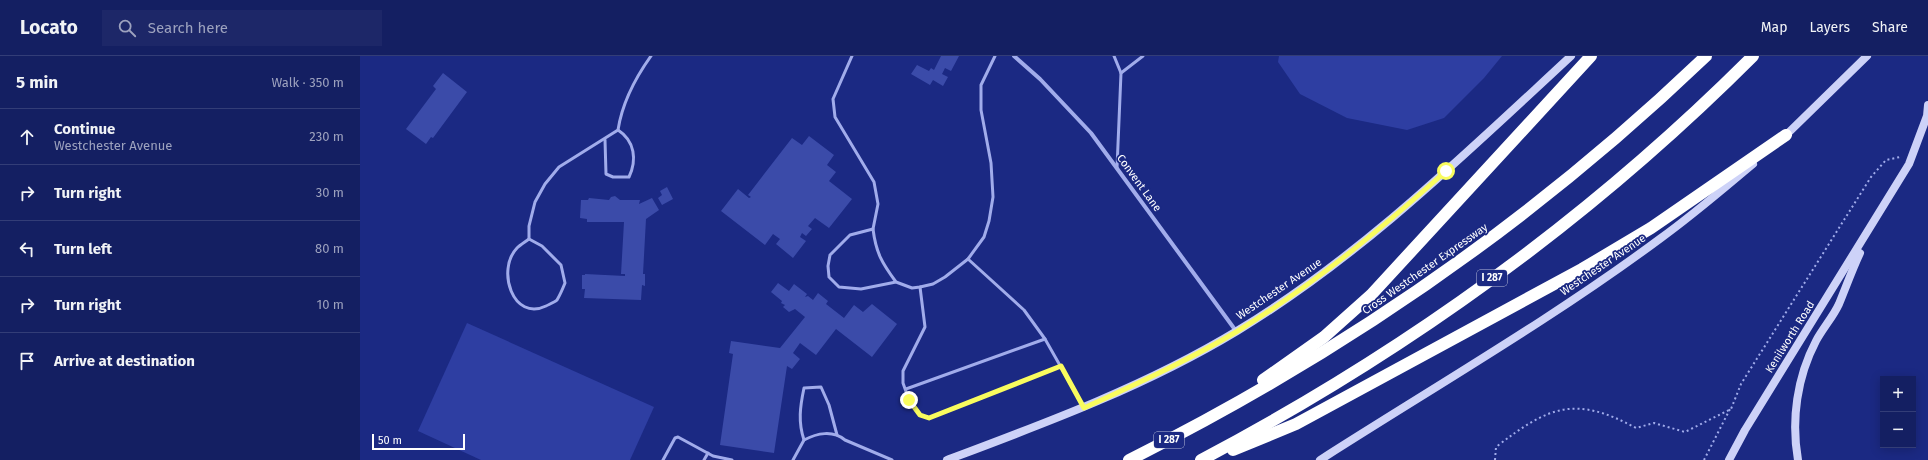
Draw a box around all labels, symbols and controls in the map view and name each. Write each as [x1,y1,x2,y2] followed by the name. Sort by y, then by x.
[102,10,382,46] search box
[20,16,78,39] text: Locato
[116,17,138,39] icon: search
[148,19,228,37] text: Search here
[1761,19,1787,36] text: Map
[1809,19,1850,36] text: Layers
[1872,19,1908,36] text: Share
[16,72,58,93] text: 5 min
[271,75,344,90] text: Walk · 350 m
[54,120,115,138] text: Continue
[16,126,38,148] icon: ahead
[309,129,344,144] text: 230 m
[54,138,172,153] text: Westchester Avenue
[1114,152,1164,214] street label: Convent Lane
[1437,162,1455,180] route start
[16,182,38,204] icon: right
[54,184,121,202] text: Turn right
[316,185,344,200] text: 30 m
[1360,220,1491,317] street label: Cross Westchester Expressway
[1558,232,1648,298] street label: Westchester Avenue
[16,238,38,260] icon: left
[54,240,112,258] text: Turn left
[315,241,344,256] text: 80 m
[1234,256,1324,322] street label: Westchester Avenue
[1477,270,1507,286] road number: I 287
[16,294,38,316] icon: right
[54,296,121,314] text: Turn right
[317,297,344,312] text: 10 m
[1763,299,1817,375] street label: Kenilworth Road
[16,350,38,372] icon: arrive
[54,352,195,370] text: Arrive at destination
[1880,376,1916,448] map controls
[1880,376,1916,412] button: +
[900,391,918,409] route end
[1880,412,1916,448] button: −
[372,432,465,451] scale bar
[1154,432,1184,448] road number: I 287
[378,434,402,447] text: 50 m

